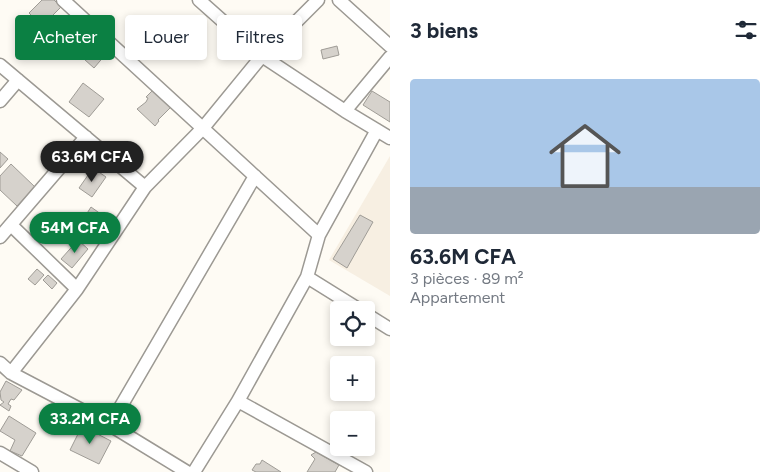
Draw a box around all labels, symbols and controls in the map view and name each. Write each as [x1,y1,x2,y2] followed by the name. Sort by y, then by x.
[15,15,115,60] chip: Acheter
[125,15,207,60] chip: Louer
[217,15,302,60] chip: Filtres
[732,16,760,44] icon: filters
[410,18,478,43] text: 3 biens
[540,111,630,201] icon: home
[35,140,149,183] pin: 63.6M CFA
[52,147,132,166] text: 63.6M CFA
[29,212,121,254] pin: 54M CFA
[41,218,109,237] text: 54M CFA
[410,244,516,269] text: 63.6M CFA
[410,269,524,288] text: 3 pièces · 89 m²
[410,288,505,307] text: Appartement
[330,301,375,456] map controls
[330,301,375,346] button: locate
[330,356,375,401] button: +
[33,402,147,445] pin: 33.2M CFA
[50,409,130,428] text: 33.2M CFA
[330,411,375,456] button: −

